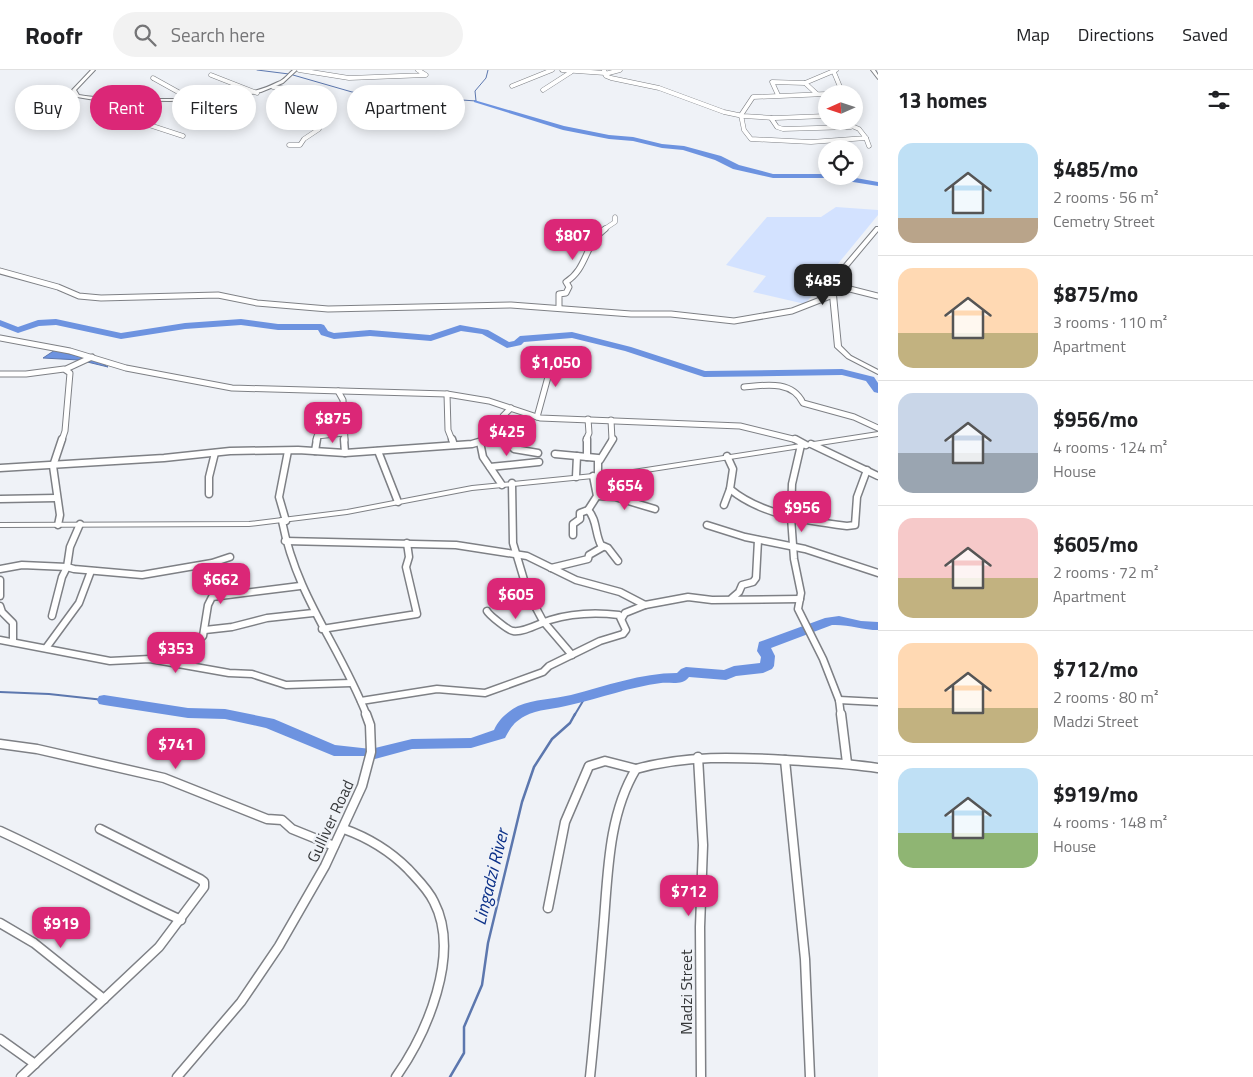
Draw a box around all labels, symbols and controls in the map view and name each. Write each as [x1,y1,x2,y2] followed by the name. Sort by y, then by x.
[113,12,463,57] search box
[25,17,83,53] text: Roofr
[171,20,265,49] text: Search here
[131,21,159,49] icon: search
[1016,21,1050,48] text: Map
[1078,21,1154,48] text: Directions
[1182,21,1228,48] text: Saved
[898,84,987,116] text: 13 homes
[15,85,80,130] chip: Buy
[90,85,162,130] chip: Rent
[172,85,256,130] chip: Filters
[266,85,337,130] chip: New
[347,85,465,130] chip: Apartment
[818,85,862,130] north arrow
[818,85,863,185] map controls
[1205,86,1233,114] icon: filters
[818,140,863,185] button: locate
[1053,153,1138,185] text: $485/mo
[938,163,998,223] icon: home
[1053,185,1158,209] text: 2 rooms · 56 m²
[1053,209,1155,233] text: Cemetry Street
[543,218,603,261] pin: $807
[555,223,591,247] text: $807
[793,264,853,306] pin: $485
[805,268,841,292] text: $485
[1053,278,1138,310] text: $875/mo
[938,288,998,348] icon: home
[1053,310,1167,334] text: 3 rooms · 110 m²
[1053,334,1126,358] text: Apartment
[515,346,597,388] pin: $1,050
[531,350,581,374] text: $1,050
[303,402,363,444] pin: $875
[1053,403,1138,435] text: $956/mo
[315,406,351,430] text: $875
[938,413,998,473] icon: home
[477,414,537,457] pin: $425
[489,419,525,443] text: $425
[1053,435,1167,459] text: 4 rooms · 124 m²
[1053,459,1096,483] text: House
[595,468,655,511] pin: $654
[607,473,643,497] text: $654
[772,490,832,533] pin: $956
[784,495,820,519] text: $956
[1053,528,1138,560] text: $605/mo
[938,538,998,598] icon: home
[1053,560,1158,584] text: 2 rooms · 72 m²
[191,562,251,605] pin: $662
[203,567,239,591] text: $662
[486,578,546,620] pin: $605
[498,582,534,606] text: $605
[1053,584,1126,608] text: Apartment
[146,632,206,674] pin: $353
[158,636,194,660] text: $353
[1053,653,1138,685] text: $712/mo
[938,663,998,723] icon: home
[1053,685,1158,709] text: 2 rooms · 80 m²
[1053,709,1138,733] text: Madzi Street
[146,728,206,770] pin: $741
[158,732,194,756] text: $741
[300,776,360,866] street label: Gulliver Road
[1053,778,1138,810] text: $919/mo
[938,788,998,848] icon: home
[1053,810,1167,834] text: 4 rooms · 148 m²
[466,824,516,928] water label: Lingadzi River
[1053,834,1096,858] text: House
[659,874,719,917] pin: $712
[671,879,707,903] text: $712
[31,906,91,949] pin: $919
[43,911,79,935] text: $919
[674,949,698,1035] street label: Madzi Street

